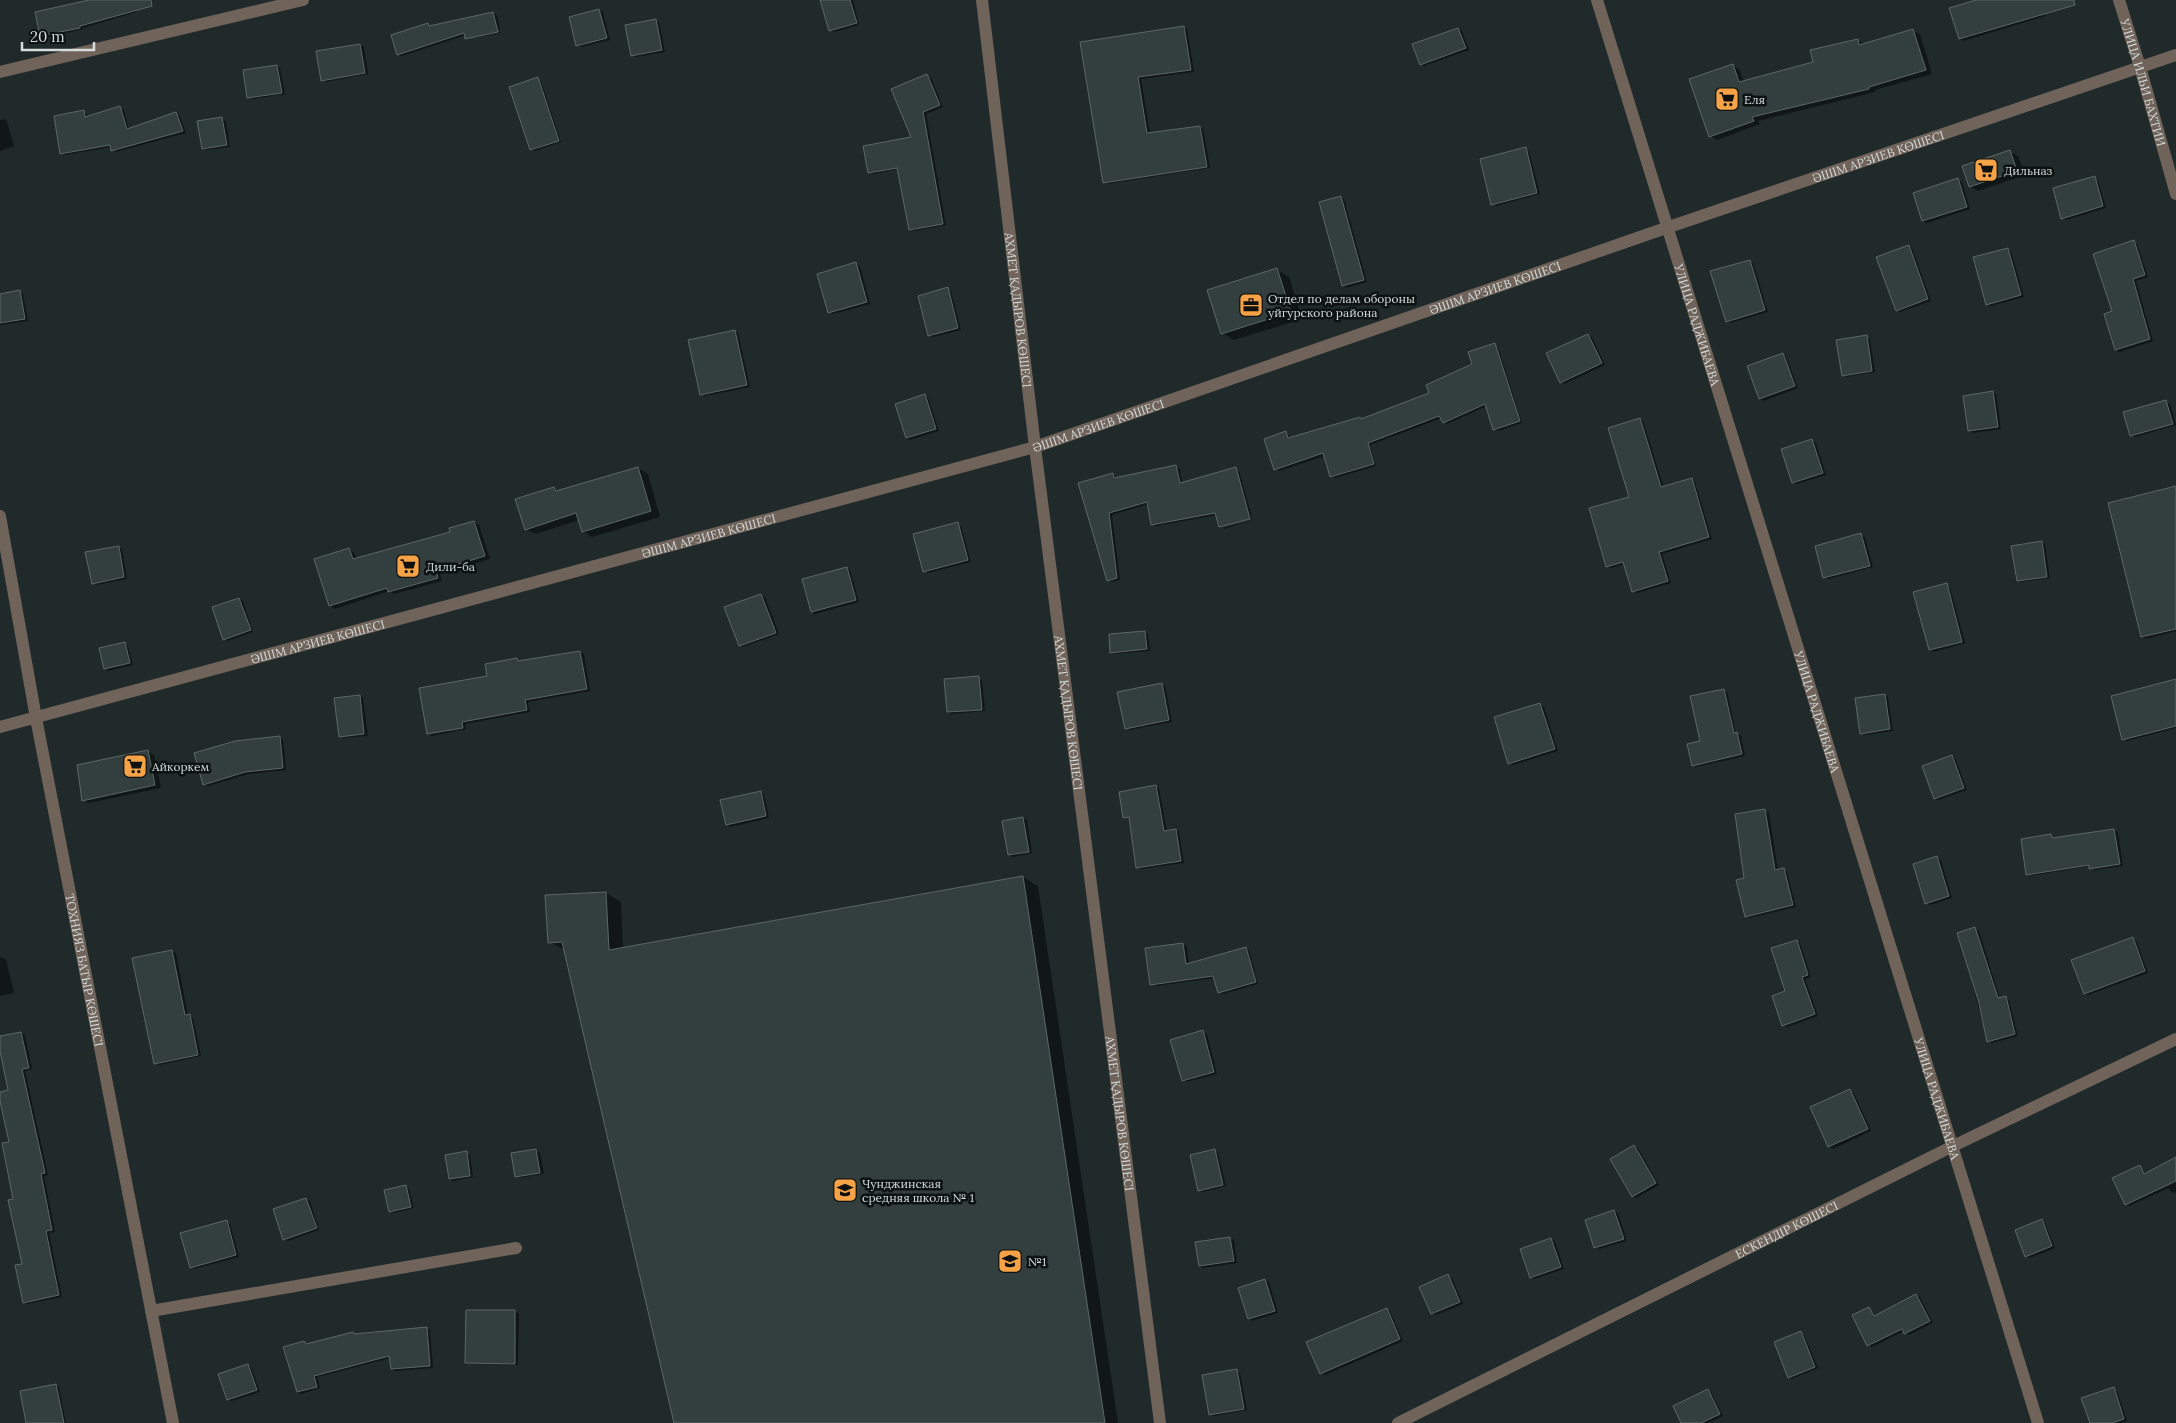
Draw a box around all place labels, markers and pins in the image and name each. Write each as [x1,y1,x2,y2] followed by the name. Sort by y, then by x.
[1714,86,1740,112] supermarket icon: Еля
[1744,92,1765,107] place label: Еля
[1973,157,1999,183] supermarket icon: Дильназ
[2004,163,2053,178] place label: Дильназ
[1268,291,1415,320] place label: Отдел по делам обороны уйгурского района
[1238,292,1264,318] office icon: Отдел по делам обороны уйгурского района
[395,553,421,579] supermarket icon: Дили-ба
[426,559,475,574] place label: Дили-ба
[122,753,148,779] supermarket icon: Айкоркем
[151,759,209,774] place label: Айкоркем
[862,1176,974,1205] place label: Чунджинская средняя школа № 1
[832,1177,858,1203] school or university icon: Чунджинская средняя школа № 1
[997,1248,1023,1274] school or university icon: №1
[1028,1254,1046,1269] place label: №1

